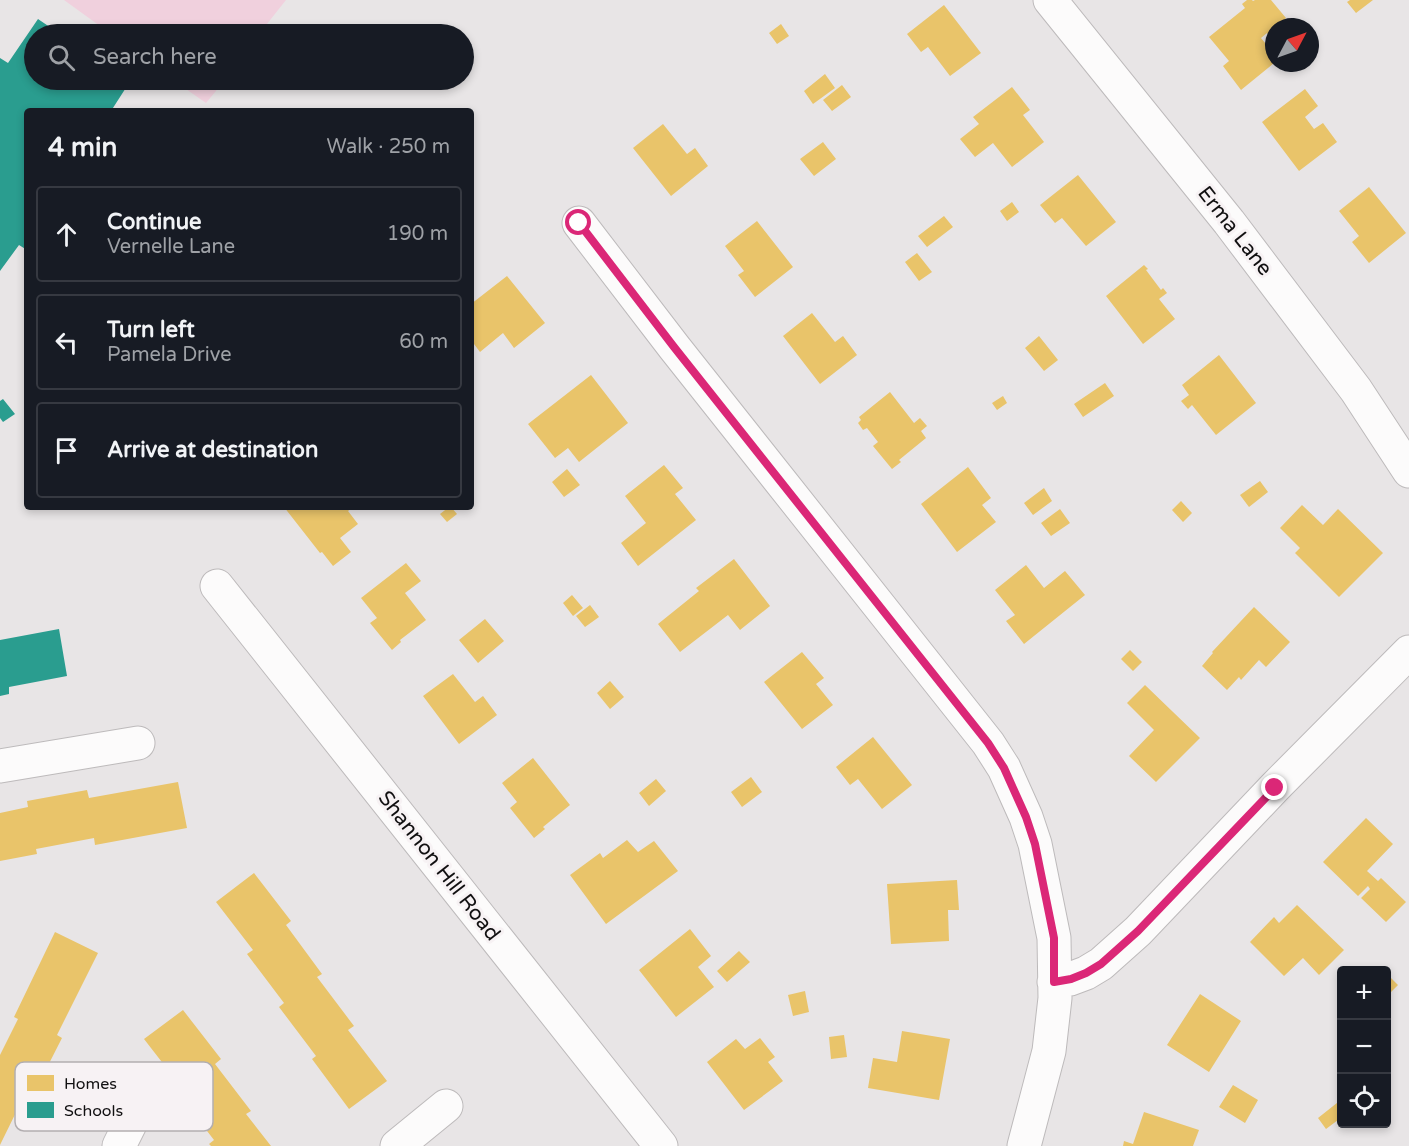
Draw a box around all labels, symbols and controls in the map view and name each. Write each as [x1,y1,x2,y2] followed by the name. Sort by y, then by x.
[1265,18,1319,72] north arrow
[24,24,474,90] search box
[45,41,78,74] icon: search
[93,44,217,70] text: Search here
[48,132,117,163] text: 4 min
[327,135,450,159] text: Walk · 250 m
[1192,181,1278,281] street label: Erma Lane
[107,209,202,235] text: Continue
[565,209,591,235] route start
[50,218,83,251] icon: ahead
[387,222,448,246] text: 190 m
[107,235,235,259] text: Vernelle Lane
[107,317,195,343] text: Turn left
[50,326,83,359] icon: left
[399,330,448,354] text: 60 m
[107,343,232,367] text: Pamela Drive
[50,434,83,467] icon: arrive
[107,437,318,463] text: Arrive at destination
[1261,774,1287,800] route end
[373,786,505,946] street label: Shannon Hill Road
[1337,966,1391,1128] map controls
[1337,966,1391,1020] button: +
[1337,1020,1391,1074] button: −
[15,1062,213,1131] legend
[64,1074,117,1094] text: Homes
[1337,1074,1391,1128] button: locate
[64,1101,123,1121] text: Schools

